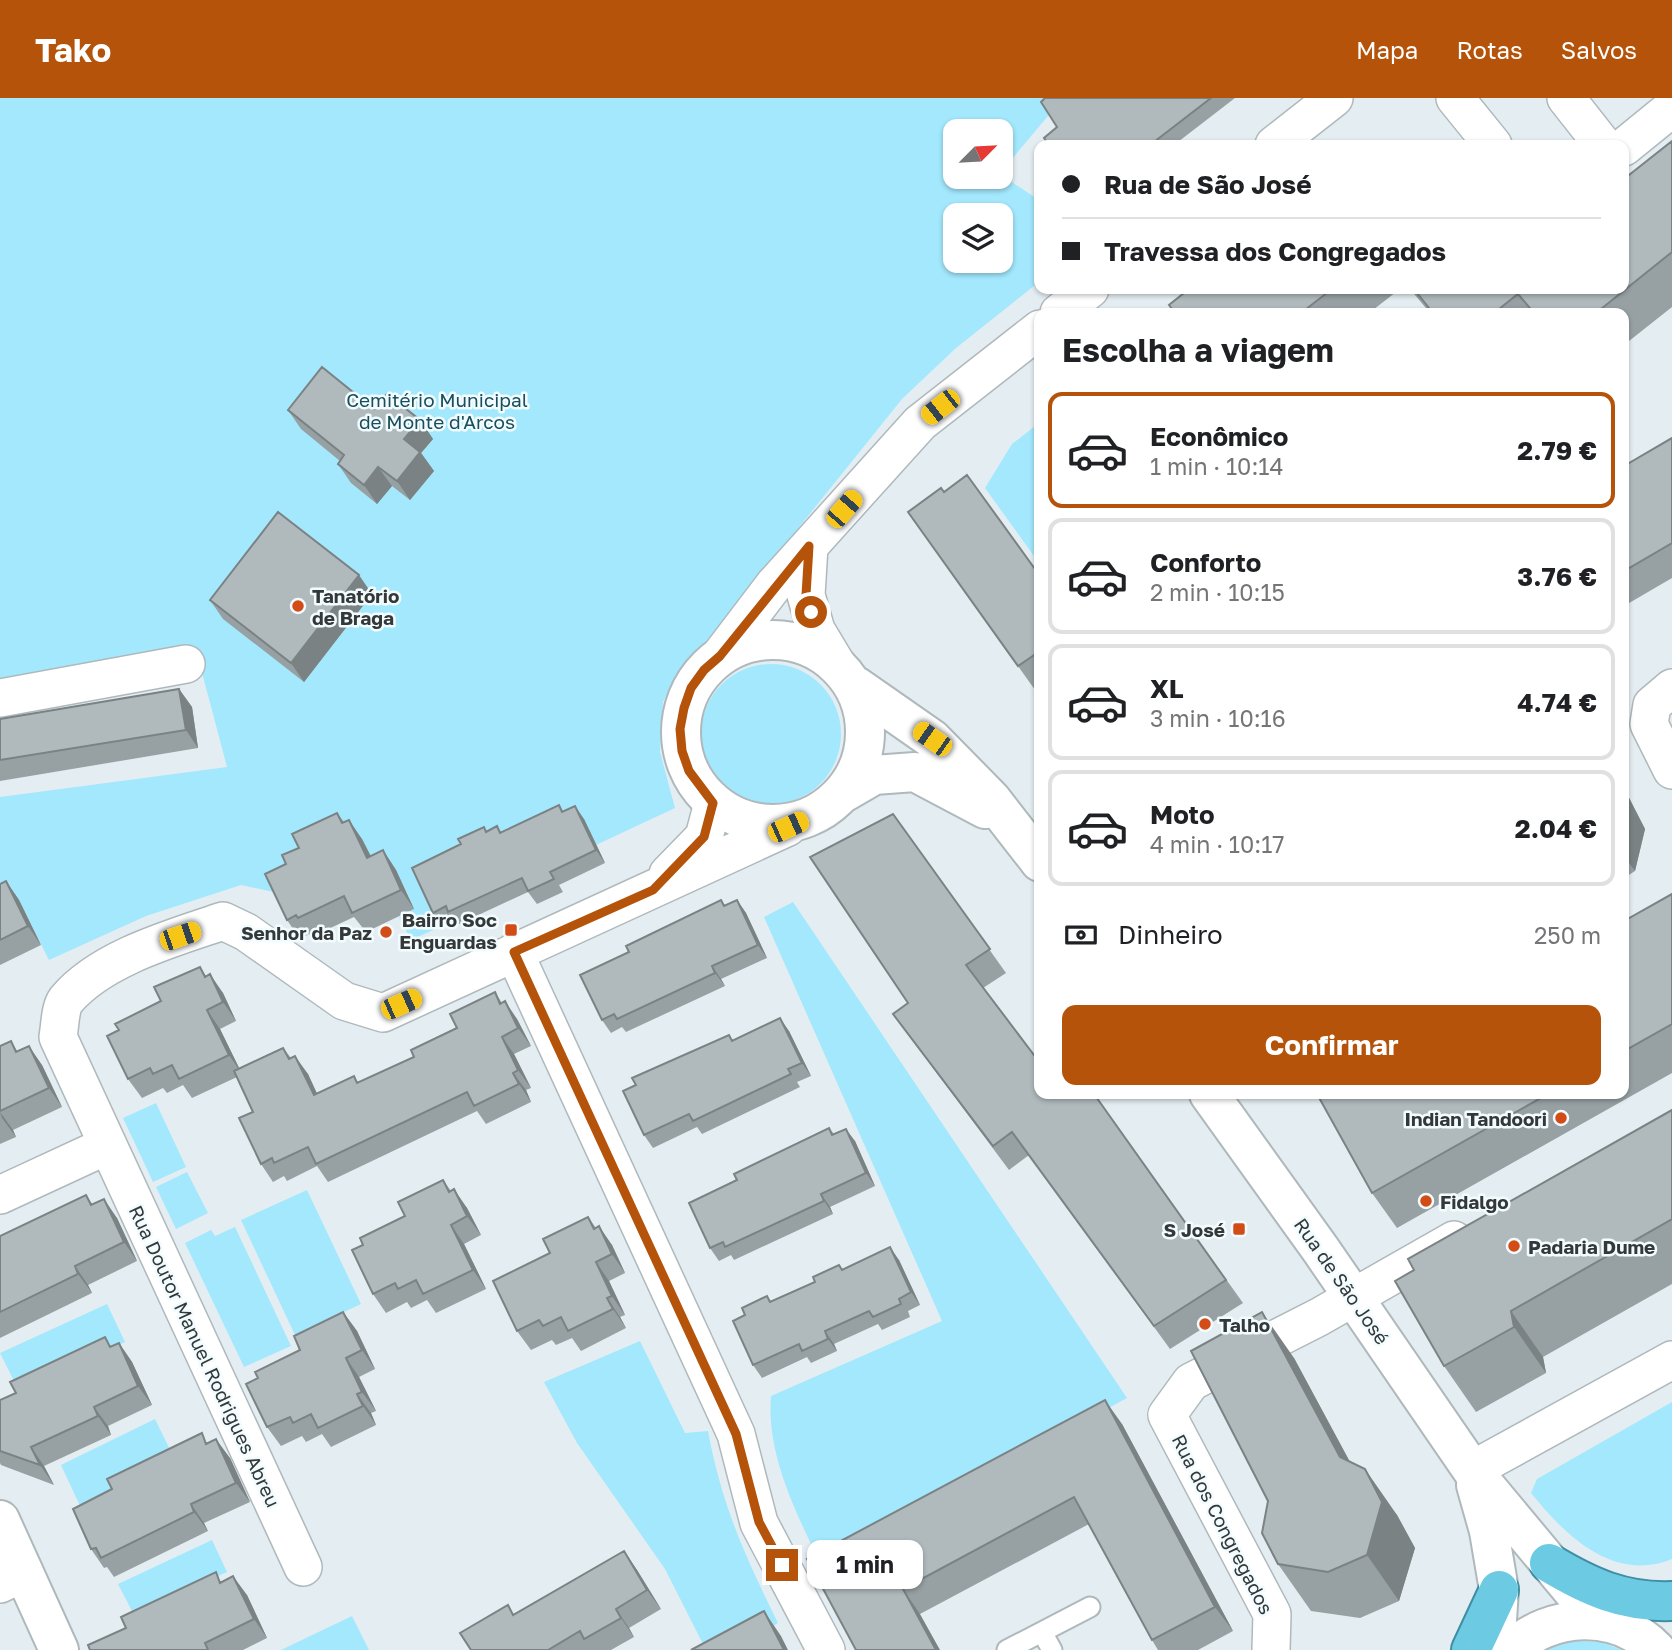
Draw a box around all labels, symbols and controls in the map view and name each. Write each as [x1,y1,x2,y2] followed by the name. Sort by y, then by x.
[35,30,111,69] text: Tako
[1356,35,1418,64] text: Mapa
[1456,35,1523,64] text: Rotas
[1561,35,1637,64] text: Salvos
[943,119,1013,189] north arrow
[943,119,1013,273] map controls
[1104,169,1311,200] text: Rua de São José
[943,203,1013,273] button: layers
[1104,236,1446,267] text: Travessa dos Congregados
[1062,331,1334,369] text: Escolha a viagem
[917,386,964,428] car
[346,388,528,433] park label: Cemitério Municipal de Monte d'Arcos
[1066,419,1129,482] icon: car
[1150,421,1288,452] text: Econômico
[1517,435,1597,466] text: 2.79 €
[1150,452,1283,480] text: 1 min · 10:14
[823,486,866,532] car
[1066,545,1129,608] icon: car
[1150,547,1261,578] text: Conforto
[1517,561,1597,592] text: 3.76 €
[1150,578,1285,606] text: 2 min · 10:15
[312,584,399,629] place label: Tanatório de Braga
[795,596,827,628] route start
[290,598,306,614] marker: Tanatório de Braga
[1066,671,1129,734] icon: car
[1150,673,1184,704] text: XL
[1517,687,1597,718] text: 4.74 €
[1150,704,1286,732] text: 3 min · 10:16
[909,718,956,760] car
[1066,797,1129,860] icon: car
[1150,799,1215,830] text: Moto
[765,809,812,845] car
[1515,813,1597,844] text: 2.04 €
[1150,830,1285,858] text: 4 min · 10:17
[399,908,497,953] place label: Bairro Soc Enguardas
[1062,916,1100,954] icon: cash
[157,919,204,953] car
[1118,919,1223,950] text: Dinheiro
[241,921,372,944] place label: Senhor da Paz
[1534,921,1601,949] text: 250 m
[503,922,519,938] marker: Bairro Soc Enguardas
[378,924,394,940] marker: Senhor da Paz
[378,986,425,1022] car
[1062,1005,1601,1085] button: Confirmar
[1404,1107,1547,1130] place label: Indian Tandoori
[1553,1110,1569,1126] marker: Indian Tandoori
[1440,1190,1509,1213] place label: Fidalgo
[1418,1193,1434,1209] marker: Fidalgo
[125,1201,285,1511] street label: Rua Doutor Manuel Rodrigues Abreu
[1290,1213,1394,1349] street label: Rua de São José
[1163,1218,1225,1241] place label: S José
[1231,1221,1247,1237] marker: S José
[1528,1235,1655,1258] place label: Padaria Dume
[1506,1238,1522,1254] marker: Padaria Dume
[1219,1313,1270,1336] place label: Talho
[1197,1316,1213,1332] marker: Talho
[1168,1430,1278,1618] street label: Rua dos Congregados
[806,1540,922,1590] callout: 1 min
[766,1549,798,1581] route end
[836,1550,894,1578] text: 1 min

